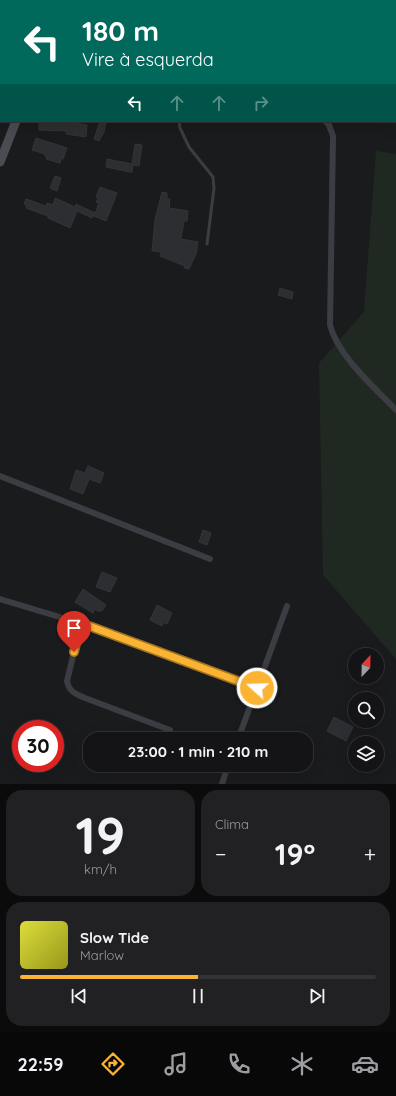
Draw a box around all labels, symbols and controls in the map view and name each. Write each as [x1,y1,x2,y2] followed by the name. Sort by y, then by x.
[82,13,159,48] text: 180 m
[16,16,68,68] icon: left
[82,48,214,71] text: Vire à esquerda
[124,92,146,114] icon: left
[166,92,188,114] icon: ahead
[208,92,230,114] icon: ahead
[250,92,272,114] icon: right
[57,611,91,652] pin
[63,617,85,639] icon: arrive
[348,648,384,684] north arrow
[348,648,384,772] map controls
[236,667,278,709] position arrow
[348,692,384,728] button: search
[12,720,64,772] speed limit sign: 30
[348,736,384,772] button: layers
[128,742,268,761] text: 23:00 · 1 min · 210 m
[76,802,125,867] text: 19
[215,816,249,832] text: Clima
[275,835,315,873] text: 19°
[215,840,226,868] text: −
[364,840,376,868] text: +
[84,861,117,877] text: km/h
[80,928,149,947] text: Slow Tide
[80,947,124,963] text: Marlow
[68,985,90,1007] icon: previous
[187,985,209,1007] icon: pause
[306,985,328,1007] icon: next
[99,1050,127,1078] icon: directions
[162,1050,190,1078] icon: music
[225,1050,253,1078] icon: phone
[288,1050,316,1078] icon: climate
[351,1050,379,1078] icon: car
[18,1053,64,1076] text: 22:59

